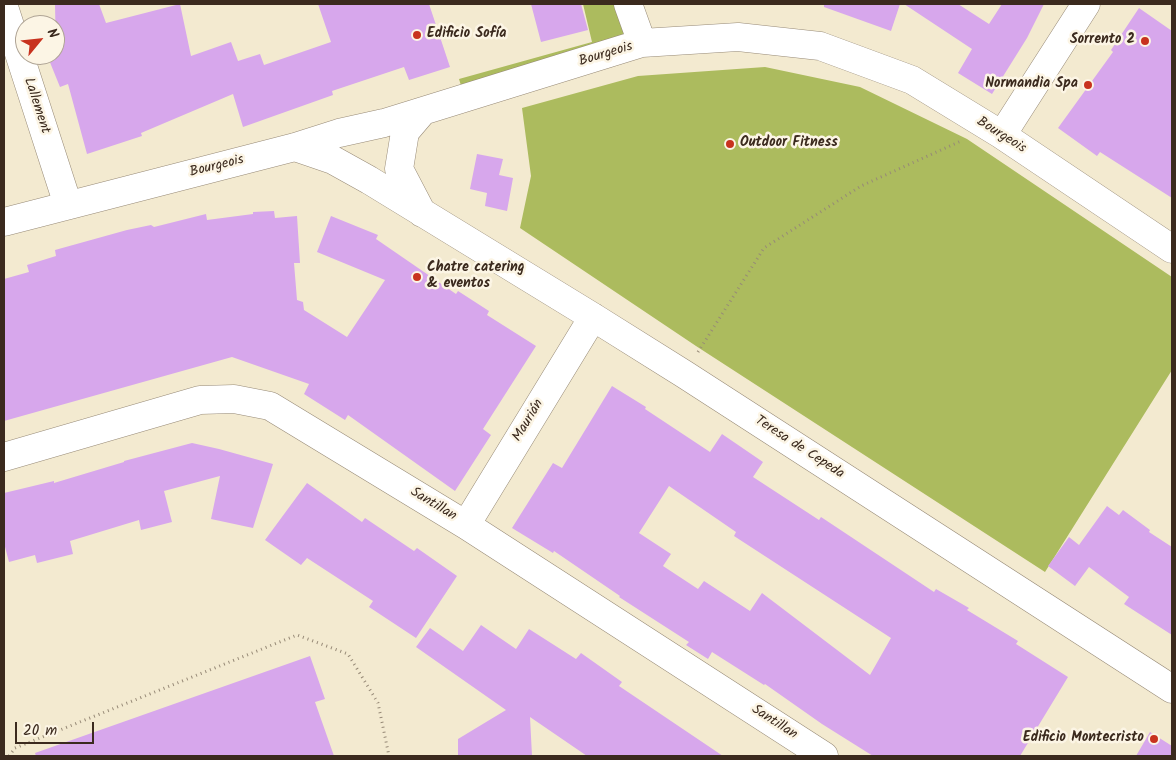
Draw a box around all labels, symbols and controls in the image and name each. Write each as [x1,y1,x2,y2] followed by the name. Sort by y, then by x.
[15,15,65,65] north arrow
[41,24,64,42] text: N
[427,27,506,43] place label: Edificio Sofía
[411,29,423,41] marker: Edificio Sofía
[1070,33,1135,49] place label: Sorrento 2
[1139,35,1151,47] marker: Sorrento 2
[577,39,635,71] street label: Bourgeois
[19,76,53,136] street label: Lallement
[985,77,1078,93] place label: Normandia Spa
[1082,79,1094,91] marker: Normandia Spa
[973,114,1029,158] street label: Bourgeois
[740,136,838,152] place label: Outdoor Fitness
[724,138,736,150] marker: Outdoor Fitness
[188,152,246,182] street label: Bourgeois
[427,261,525,294] place label: Chatre catering & eventos
[411,271,423,283] marker: Chatre catering & eventos
[510,397,548,445] street label: Maurián
[751,413,847,483] street label: Teresa de Cepeda
[407,485,459,525] street label: Santillan
[748,702,800,744] street label: Santillan
[18,712,96,744] scale bar
[23,719,57,743] text: 20 m
[1023,731,1144,747] place label: Edificio Montecristo
[1148,733,1160,745] marker: Edificio Montecristo

